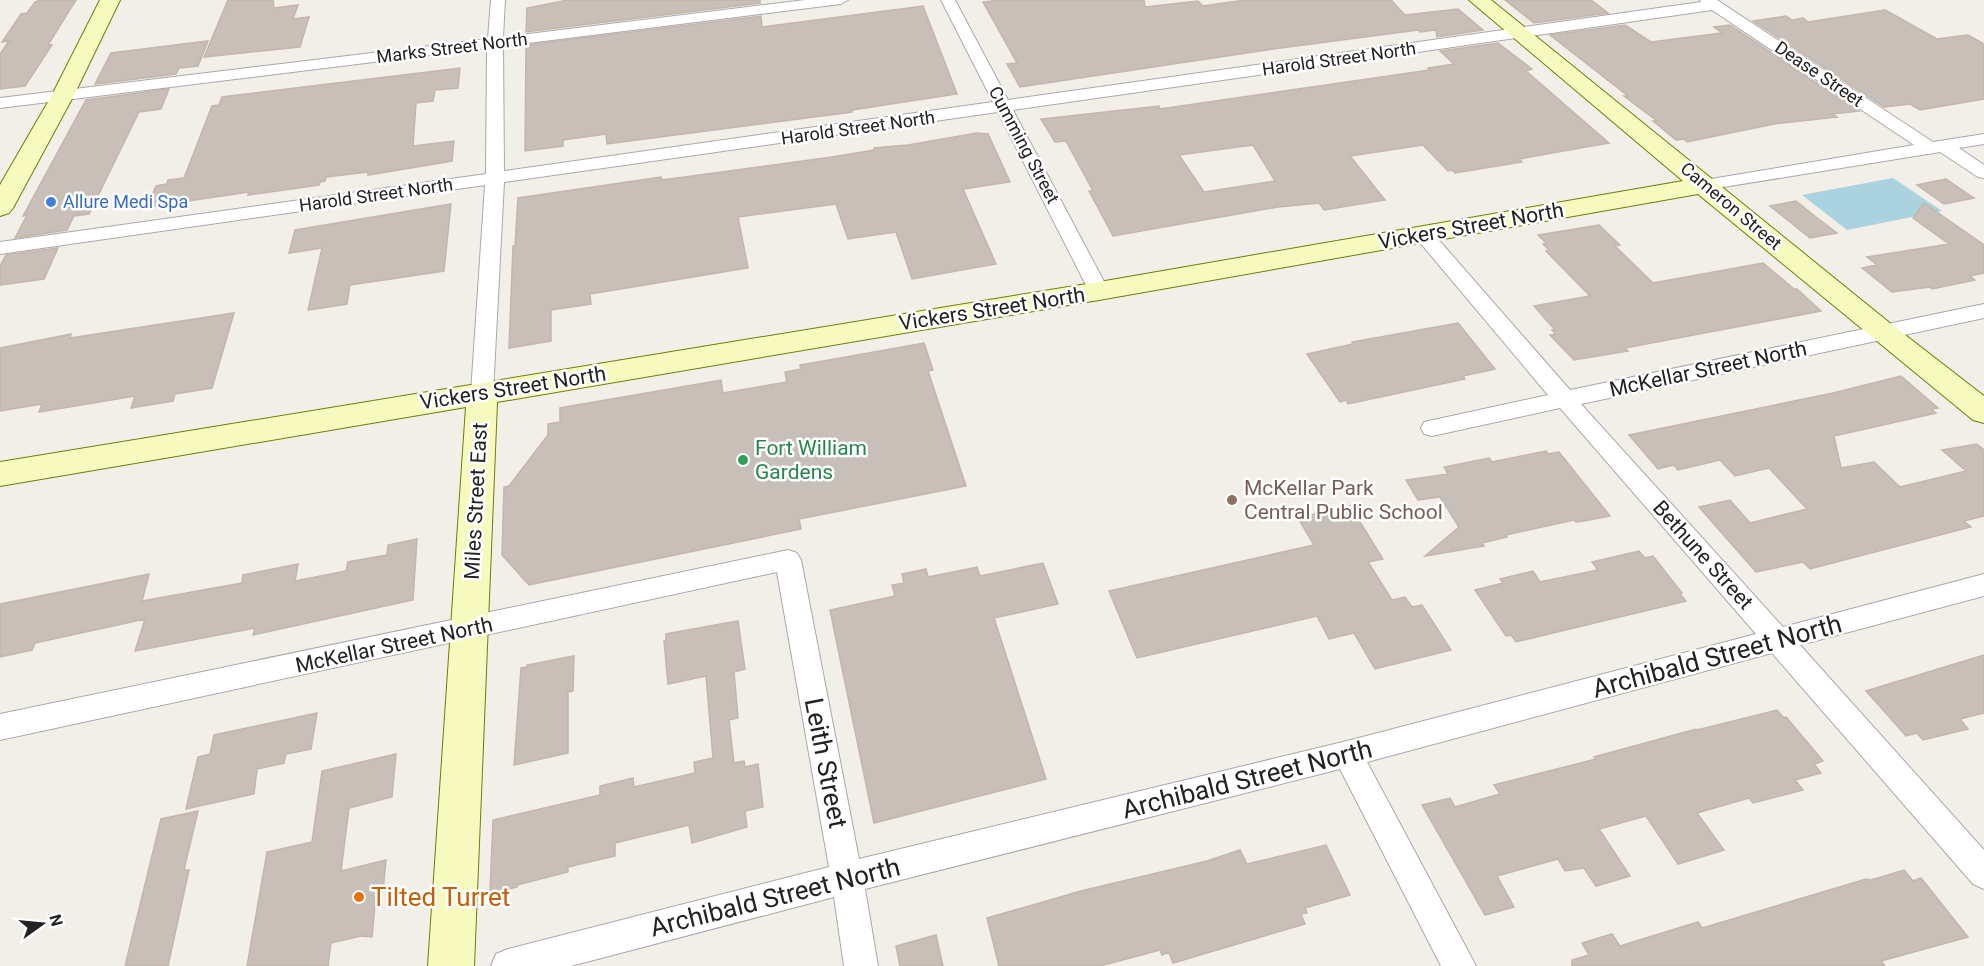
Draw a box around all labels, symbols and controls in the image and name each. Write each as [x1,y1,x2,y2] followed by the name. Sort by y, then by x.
[375,28,529,67] street label: Marks Street North
[1771,36,1867,111] street label: Dease Street
[1261,37,1417,80] street label: Harold Street North
[985,83,1064,207] street label: Cumming Street
[780,106,936,149] street label: Harold Street North
[1677,157,1786,254] street label: Cameron Street
[298,173,454,216] street label: Harold Street North
[63,191,188,212] place label: Allure Medi Spa
[44,195,58,209] marker: Allure Medi Spa
[1376,198,1566,254] street label: Vickers Street North
[897,282,1087,336] street label: Vickers Street North
[1607,336,1809,402] street label: McKellar Street North
[418,361,608,415] street label: Vickers Street North
[460,422,492,580] street label: Miles Street East
[755,436,867,484] place label: Fort William Gardens
[736,453,750,467] marker: Fort William Gardens
[1244,476,1443,524] place label: McKellar Park Central Public School
[1225,493,1239,507] marker: McKellar Park Central Public School
[1648,496,1758,614] street label: Bethune Street
[1589,608,1845,704] street label: Archibald Street North
[293,612,495,678] street label: McKellar Street North
[799,695,853,831] street label: Leith Street
[1119,733,1375,825] street label: Archibald Street North
[647,851,903,943] street label: Archibald Street North
[371,882,510,912] place label: Tilted Turret
[352,890,366,904] marker: Tilted Turret
[12,894,72,954] north arrow
[45,912,67,928] text: N

